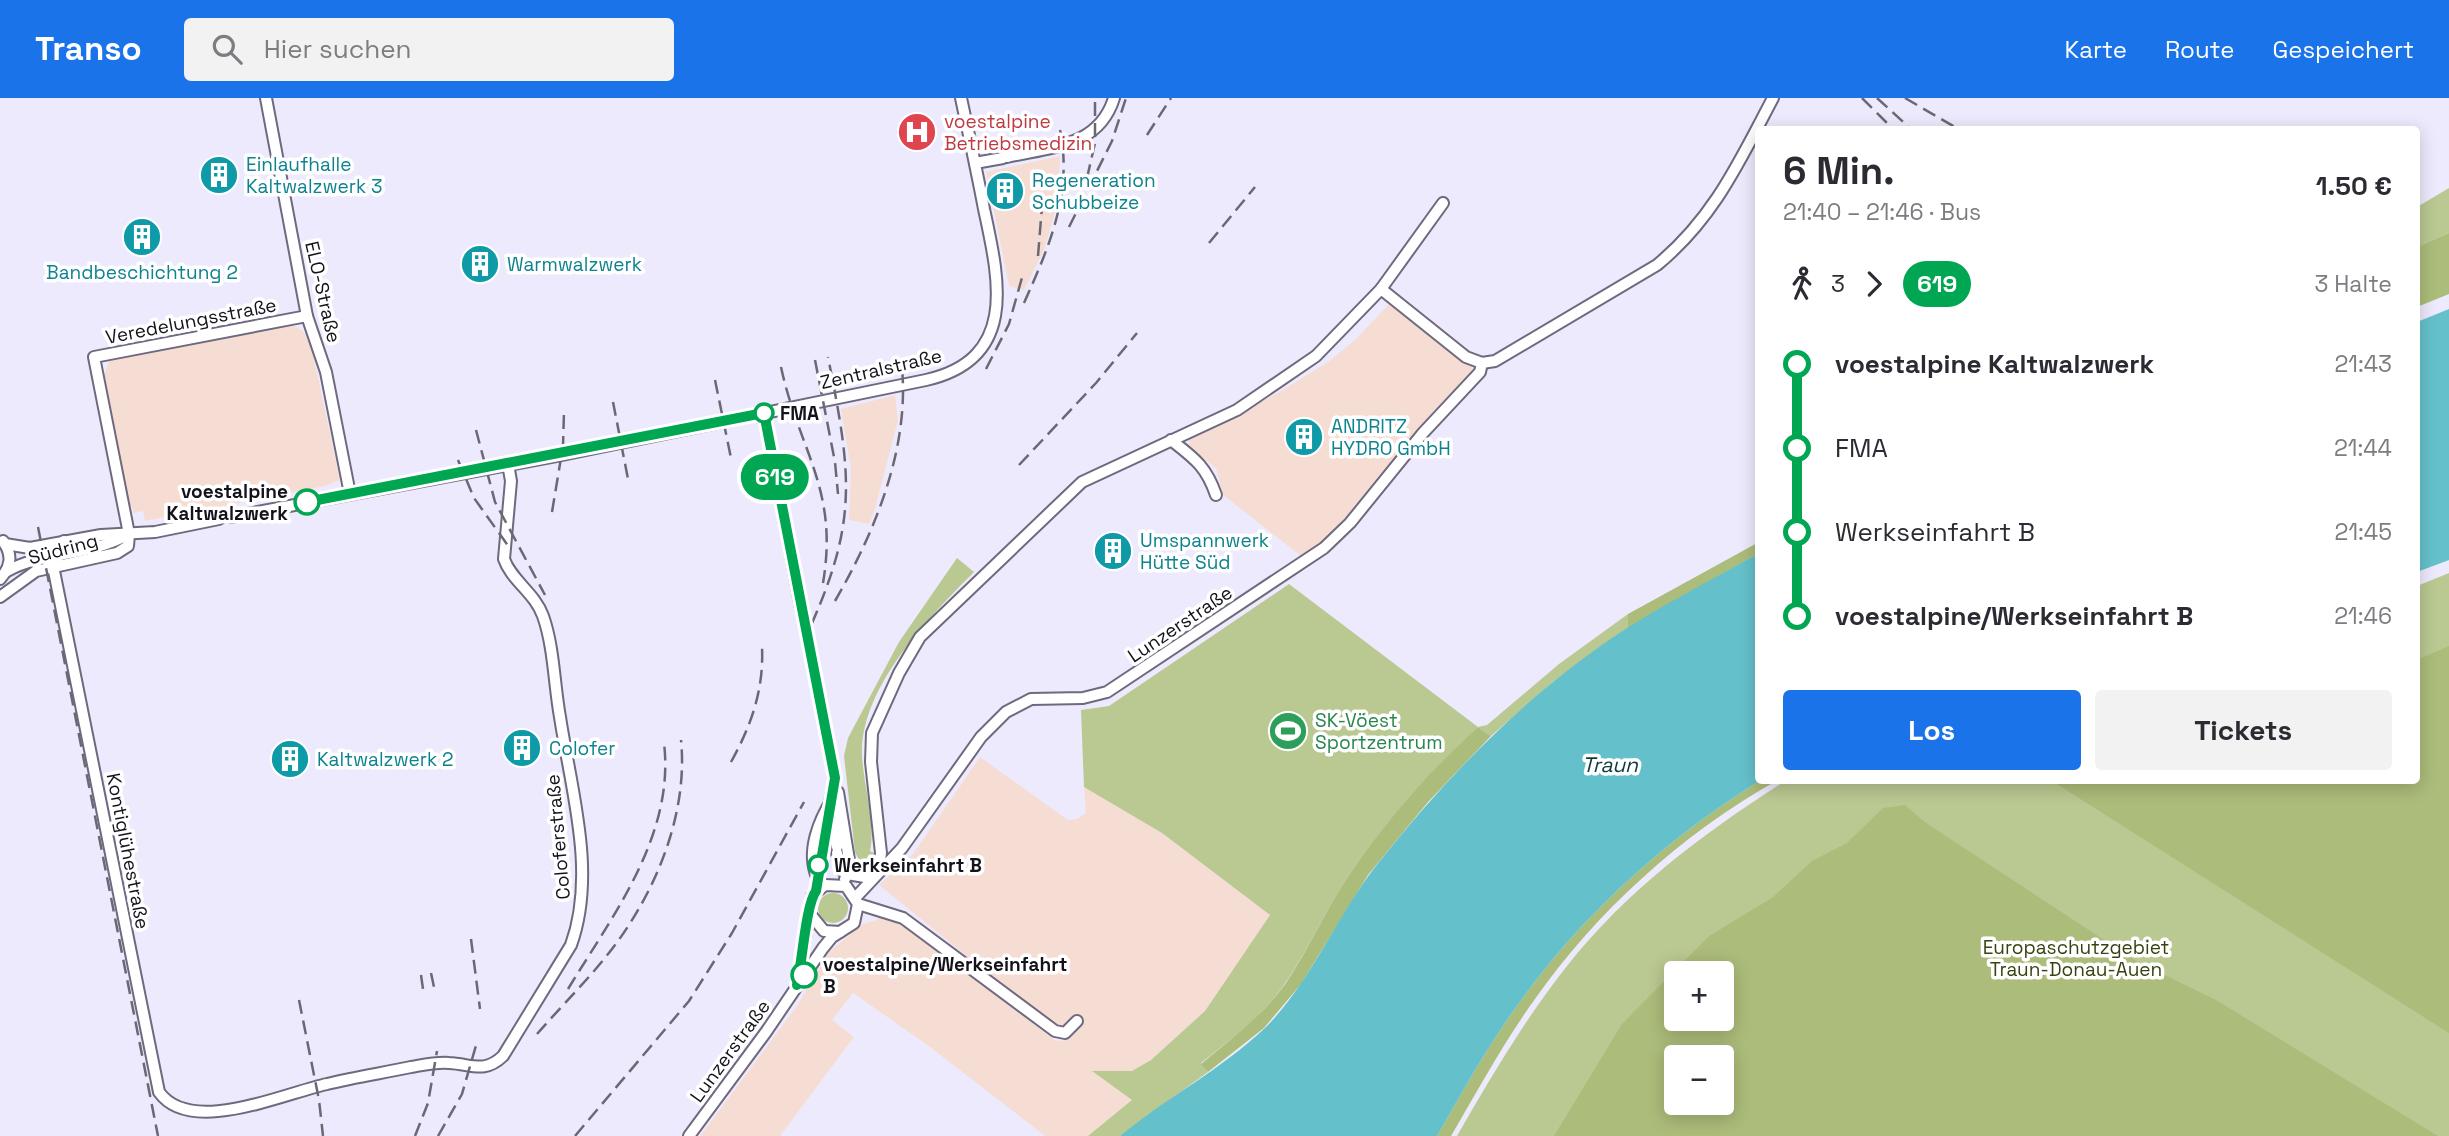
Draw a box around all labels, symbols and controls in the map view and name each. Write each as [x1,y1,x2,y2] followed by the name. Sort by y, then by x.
[184,18,674,81] search box
[35,28,142,70] text: Transo
[208,30,246,68] icon: search
[264,32,411,66] text: Hier suchen
[2065,34,2127,65] text: Karte
[2165,34,2234,65] text: Route
[2272,34,2414,65] text: Gespeichert
[944,109,1092,156] place label: voestalpine Betriebsmedizin
[896,111,938,153] hospital icon: voestalpine Betriebsmedizin
[1783,147,1895,195] text: 6 Min.
[246,152,382,199] place label: Einlaufhalle Kaltwalzwerk 3
[198,154,240,196] building icon: Einlaufhalle Kaltwalzwerk 3
[1032,168,1156,215] place label: Regeneration Schubbeize
[2316,169,2392,203] text: 1.50 €
[984,170,1026,212] building icon: Regeneration Schubbeize
[1783,197,1981,227] text: 21:40 – 21:46 · Bus
[121,216,163,258] building icon: Bandbeschichtung 2
[299,239,347,345] street label: ELO-Straße
[459,243,501,285] building icon: Warmwalzwerk
[507,252,642,277] place label: Warmwalzwerk
[46,260,238,285] place label: Bandbeschichtung 2
[1783,265,1821,303] icon: walk
[1855,265,1893,303] icon: forward
[1917,268,1957,299] text: 619
[1831,269,1845,299] text: 3
[2314,269,2392,299] text: 3 Halte
[103,292,279,350] street label: Veredelungsstraße
[818,343,944,395] street label: Zentralstraße
[1835,347,2154,381] text: voestalpine Kaltwalzwerk
[2334,349,2392,379] text: 21:43
[780,401,819,426] place label: FMA
[754,403,774,423] marker: FMA
[1331,414,1451,461] place label: ANDRITZ HYDRO GmbH
[1283,416,1325,458] building icon: ANDRITZ HYDRO GmbH
[1835,431,1888,465] text: FMA
[2334,433,2392,463] text: 21:44
[735,454,815,500] line badge: 619
[755,461,795,492] text: 619
[167,479,288,526] place label: voestalpine Kaltwalzwerk
[294,489,320,515] marker: voestalpine Kaltwalzwerk
[1835,515,2035,549] text: Werkseinfahrt B
[2335,517,2392,547] text: 21:45
[25,528,101,570] street label: Südring
[1140,528,1269,575] place label: Umspannwerk Hütte Süd
[1092,530,1134,572] building icon: Umspannwerk Hütte Süd
[1123,580,1237,668] street label: Lunzerstraße
[1835,599,2193,633] text: voestalpine/Werkseinfahrt B
[2334,601,2392,631] text: 21:46
[1783,690,2081,770] button: Los
[2095,690,2392,770] button: Tickets
[1315,708,1443,755] place label: SK-Vöest Sportzentrum
[1267,710,1309,752] sports icon: SK-Vöest Sportzentrum
[501,727,543,769] building icon: Colofer
[549,736,615,761] place label: Colofer
[269,738,311,780] building icon: Kaltwalzwerk 2
[317,747,453,772] place label: Kaltwalzwerk 2
[1582,751,1639,778] water label: Traun
[101,771,155,931] street label: Kontiglühestraße
[540,773,576,901] street label: Coloferstraße
[834,853,982,878] place label: Werkseinfahrt B
[808,855,828,875] marker: Werkseinfahrt B
[1983,935,2169,982] park label: Europaschutzgebiet Traun-Donau-Auen
[823,952,1067,999] place label: voestalpine/Werkseinfahrt B
[1664,961,1734,1115] map controls
[1664,961,1734,1031] button: +
[791,962,817,988] marker: voestalpine/Werkseinfahrt B
[684,995,776,1107] street label: Lunzerstraße
[1664,1045,1734,1115] button: −

